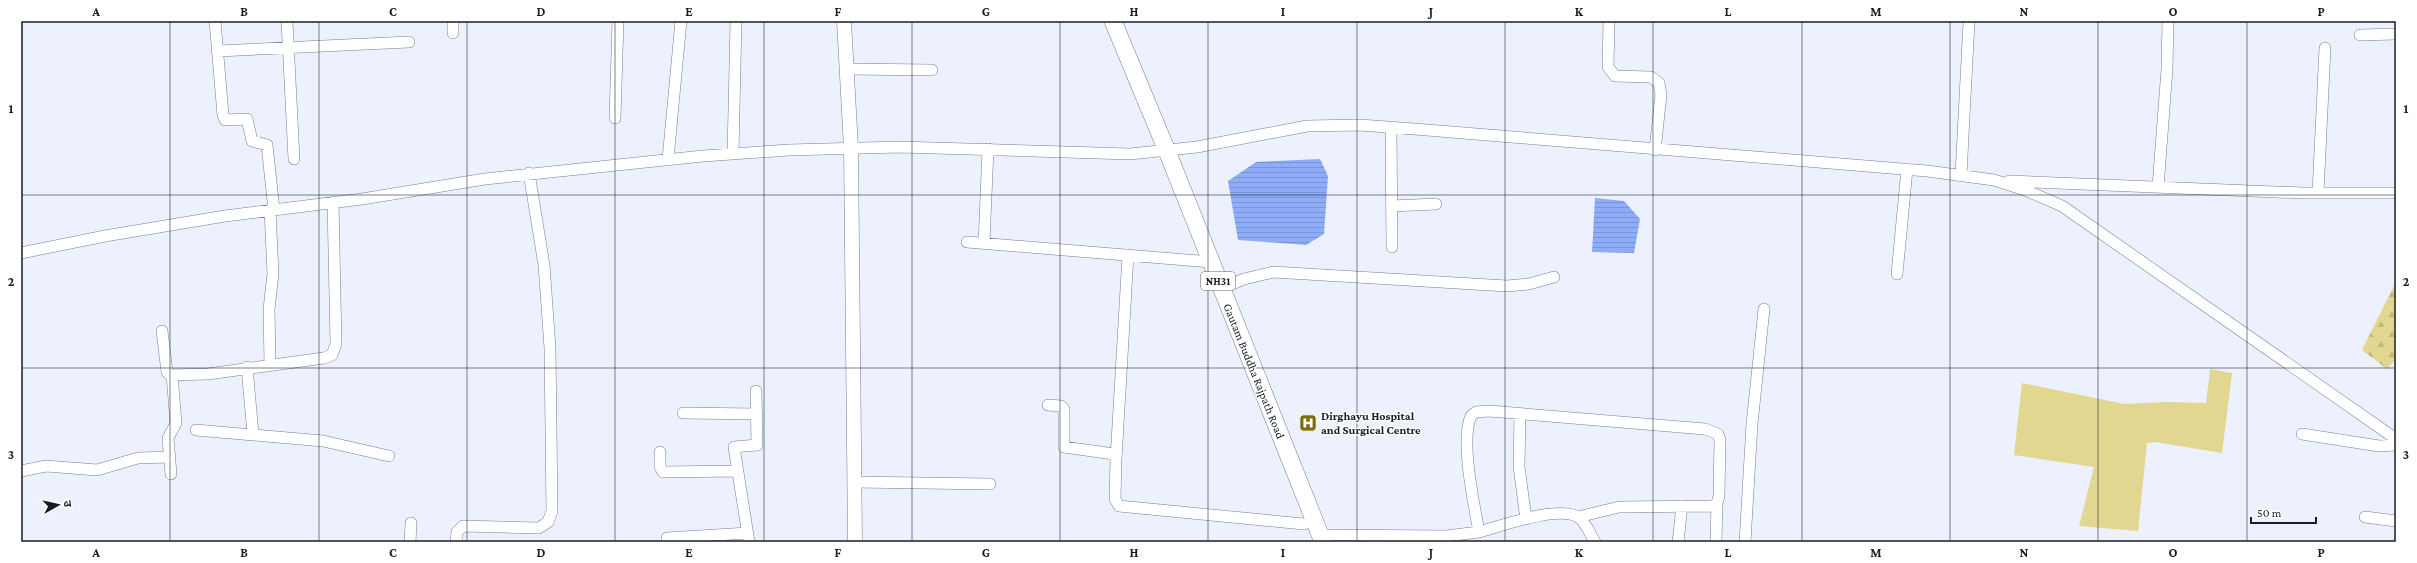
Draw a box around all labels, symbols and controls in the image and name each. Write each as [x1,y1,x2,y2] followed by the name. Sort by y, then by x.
[91,4,100,19] text: A
[240,4,248,19] text: B
[389,4,397,19] text: C
[537,4,546,19] text: D
[685,4,693,19] text: E
[835,4,842,19] text: F
[982,4,990,19] text: G
[1130,4,1139,19] text: H
[1281,4,1285,19] text: I
[1427,4,1433,19] text: J
[1575,4,1584,19] text: K
[1725,4,1732,19] text: L
[1870,4,1882,19] text: M
[2020,4,2029,19] text: N
[2169,4,2178,19] text: O
[2317,4,2325,19] text: P
[9,101,14,116] text: 1
[2404,101,2409,116] text: 1
[1201,272,1235,290] road number: NH31
[8,274,15,289] text: 2
[2403,274,2410,289] text: 2
[1220,301,1288,441] street label: Gautam Buddha Rajpath Road
[1321,409,1421,437] place label: Dirghayu Hospital and Surgical Centre
[1298,413,1318,433] hospital icon: Dirghayu Hospital and Surgical Centre
[8,447,14,462] text: 3
[2403,447,2409,462] text: 3
[38,485,78,525] north arrow
[2251,499,2316,525] scale bar
[62,500,74,508] text: उ
[2257,506,2282,520] text: 50 m
[91,545,100,560] text: A
[240,545,248,560] text: B
[389,545,397,560] text: C
[537,545,546,560] text: D
[685,545,693,560] text: E
[835,545,842,560] text: F
[982,545,990,560] text: G
[1130,545,1139,560] text: H
[1281,545,1285,560] text: I
[1427,545,1433,560] text: J
[1575,545,1584,560] text: K
[1725,545,1732,560] text: L
[1870,545,1882,560] text: M
[2020,545,2029,560] text: N
[2169,545,2178,560] text: O
[2317,545,2325,560] text: P

